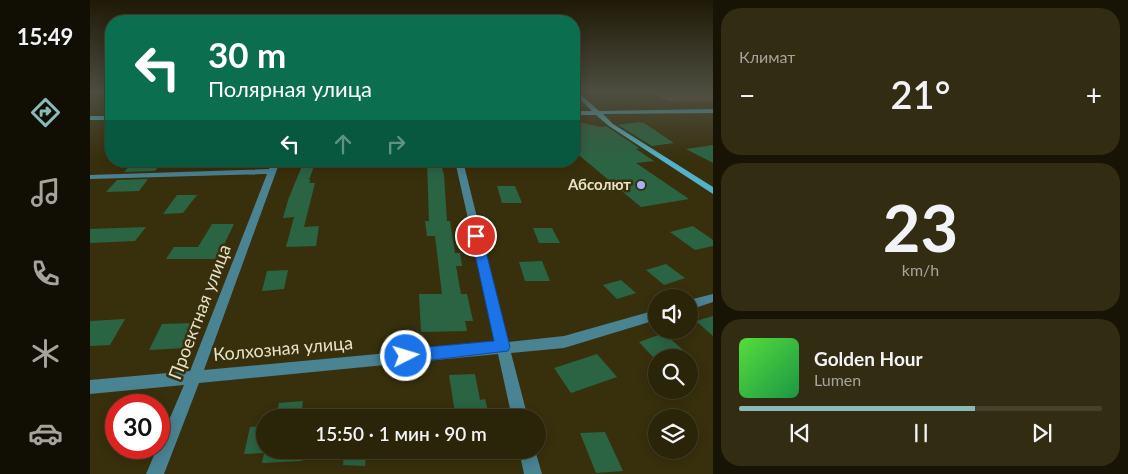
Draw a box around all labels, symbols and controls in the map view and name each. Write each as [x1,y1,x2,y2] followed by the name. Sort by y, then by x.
[17,23,73,50] text: 15:49
[208,33,286,75] text: 30 m
[125,35,190,100] icon: left
[739,47,795,66] text: Климат
[891,71,950,117] text: 21°
[208,75,372,102] text: Полярная улица
[739,78,755,112] text: −
[1086,78,1102,112] text: +
[28,95,63,130] icon: directions
[276,130,304,158] icon: left
[329,130,357,158] icon: ahead
[382,130,410,158] icon: right
[28,175,63,210] icon: music
[567,175,631,193] place label: Абсолют
[635,179,647,191] marker: Абсолют
[883,188,958,266] text: 23
[455,215,497,257] pin
[462,222,490,250] icon: arrive
[163,241,235,382] street label: Проектная улица
[28,256,63,291] icon: phone
[902,260,939,279] text: km/h
[648,289,698,459] map controls
[648,289,698,339] button: sound
[379,329,431,381] position arrow
[212,331,354,365] street label: Колхозная улица
[28,336,63,371] icon: climate
[814,347,923,370] text: Golden Hour
[648,349,698,399] button: search
[814,370,861,389] text: Lumen
[105,394,170,459] speed limit sign: 30
[648,409,698,459] button: layers
[28,416,63,451] icon: car
[786,419,814,447] icon: previous
[907,419,935,447] icon: pause
[1028,419,1056,447] icon: next
[315,422,487,445] text: 15:50 · 1 мин · 90 m

